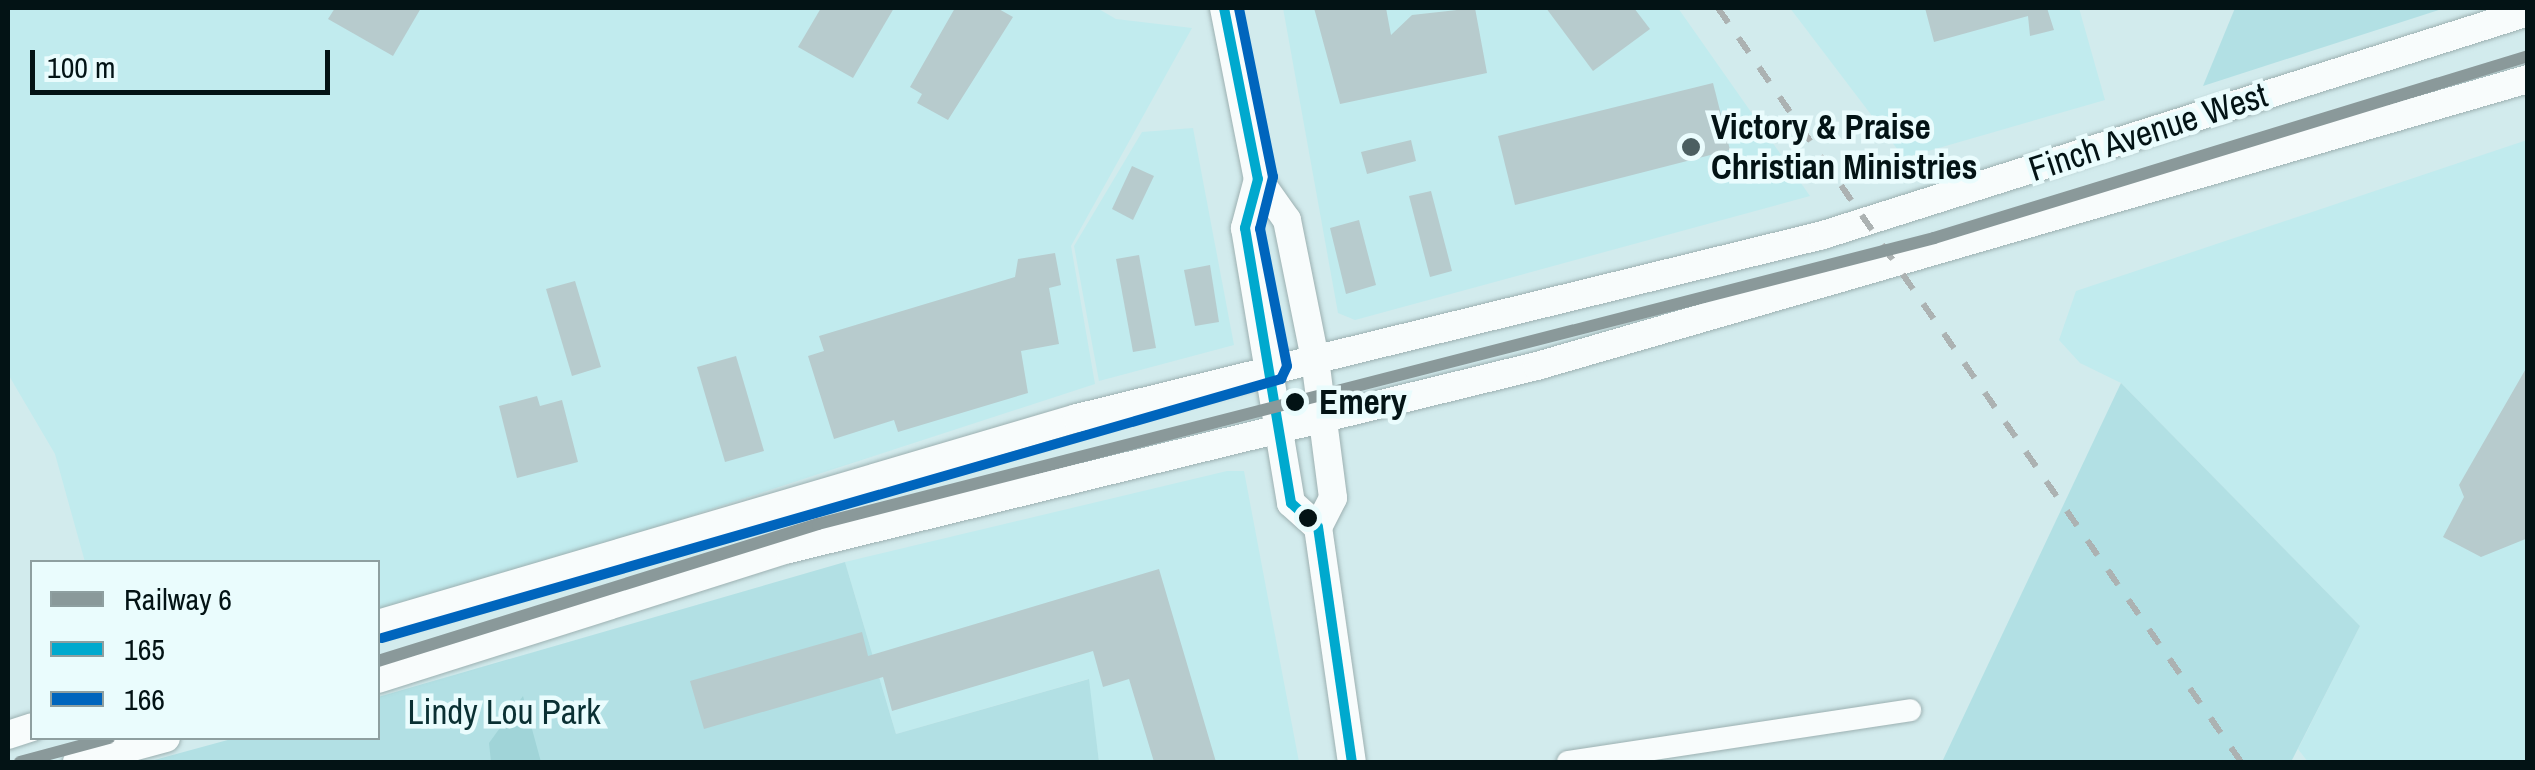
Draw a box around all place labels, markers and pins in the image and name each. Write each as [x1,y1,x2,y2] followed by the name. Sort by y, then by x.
[1711,106,1977,188] place label: Victory & Praise Christian Ministries
[1680,136,1702,158] marker: Victory & Praise Christian Ministries
[1319,381,1407,423] place label: Emery
[1280,387,1310,417] marker: Emery
[1298,508,1318,528] unlabelled marker

